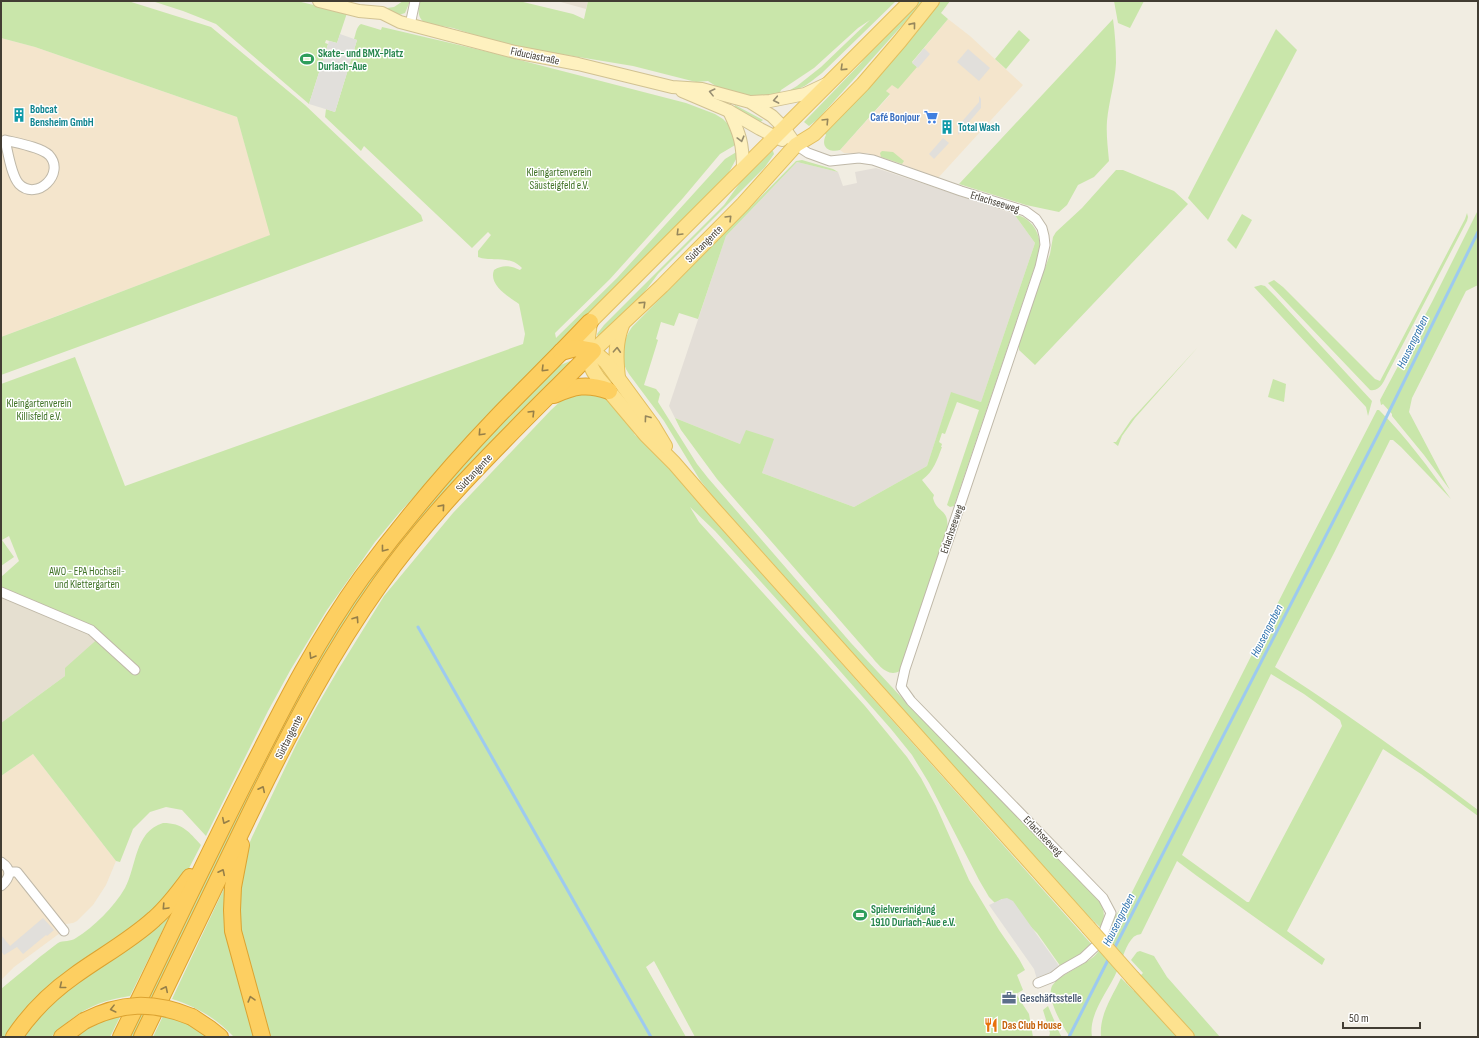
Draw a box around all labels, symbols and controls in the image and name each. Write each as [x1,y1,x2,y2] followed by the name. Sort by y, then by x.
[908,22,915,29] one-way arrow
[509,44,561,68] street label: Fiduciastraße
[318,47,404,73] place label: Skate- und BMX-Platz Durlach-Aue
[299,51,315,67] sports icon: Skate- und BMX-Platz Durlach-Aue
[840,63,848,71] one-way arrow
[709,88,716,97] one-way arrow
[773,95,779,103] one-way arrow
[30,103,94,129] place label: Bobcat Bensheim GmbH
[11,107,27,123] building icon: Bobcat Bensheim GmbH
[923,109,939,125] supermarket icon: Café Bonjour
[870,111,921,124] place label: Café Bonjour
[821,118,829,126] one-way arrow
[939,119,955,135] building icon: Total Wash
[958,121,1000,134] place label: Total Wash
[736,136,744,142] one-way arrow
[526,166,592,192] park label: Kleingartenverein Säusteigfeld e.V.
[969,188,1022,216] street label: Erlachseeweg
[724,215,732,223] one-way arrow
[683,223,725,265] street label: Südtangente
[676,228,684,236] one-way arrow
[638,302,646,309] one-way arrow
[1394,313,1432,371] water label: Hausengraben
[612,347,621,353] one-way arrow
[541,364,549,372] one-way arrow
[6,397,72,423] park label: Kleingartenverein Killisfeld e.V.
[527,410,535,418] one-way arrow
[645,415,652,422] one-way arrow
[479,429,486,436] one-way arrow
[453,451,495,495] street label: Südtangente
[938,502,967,555] street label: Erlachseeweg
[438,504,445,512] one-way arrow
[382,544,389,551] one-way arrow
[48,565,125,591] park label: AWO - EPA Hochseil- und Klettergarten
[1247,602,1287,660] water label: Hausengraben
[351,616,359,623] one-way arrow
[309,652,316,660] one-way arrow
[272,713,306,761] street label: Südtangente
[257,786,265,793] one-way arrow
[1021,813,1066,859] street label: Erlachseeweg
[223,816,230,824] one-way arrow
[217,869,225,877] one-way arrow
[1099,891,1139,949] water label: Hausengraben
[163,903,170,910] one-way arrow
[871,903,956,929] place label: Spielvereinigung 1910 Durlach-Aue e.V.
[852,907,868,923] sports icon: Spielvereinigung 1910 Durlach-Aue e.V.
[59,981,66,988] one-way arrow
[160,986,168,994] one-way arrow
[1001,990,1017,1006] office icon: Geschäftsstelle
[1020,992,1082,1005] place label: Geschäftsstelle
[247,996,256,1003] one-way arrow
[1343,1004,1420,1030] scale bar
[110,1005,116,1013] one-way arrow
[1349,1011,1369,1026] text: 50 m
[983,1017,999,1033] restaurant icon: Das Club House
[1002,1019,1062,1032] place label: Das Club House

